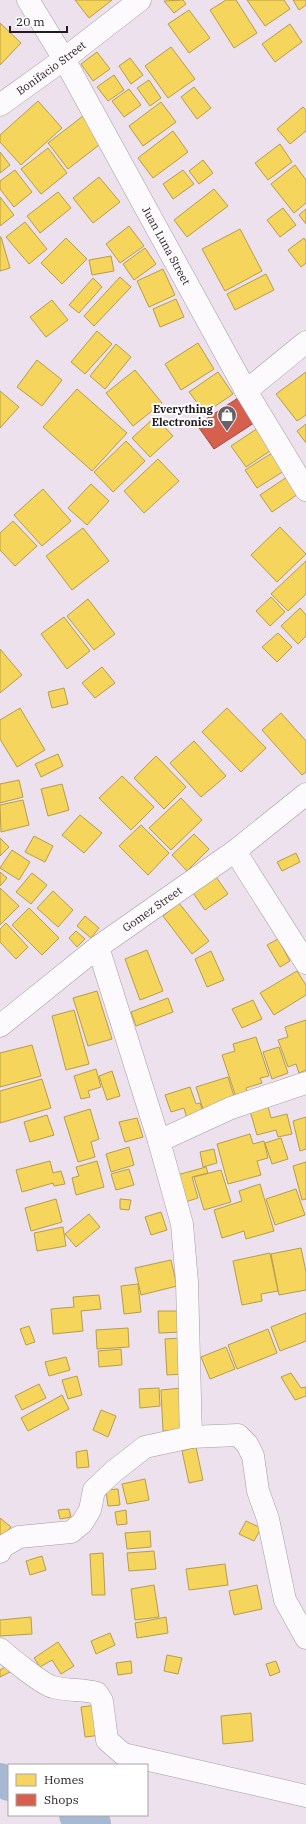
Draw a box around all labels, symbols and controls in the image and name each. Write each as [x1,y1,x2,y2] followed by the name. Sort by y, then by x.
[10,8,67,34] scale bar
[16,14,45,29] text: 20 m
[13,38,89,98] street label: Bonifacio Street
[139,204,193,287] street label: Juan Luna Street
[152,402,214,429] place label: Everything Electronics
[216,404,238,432] shop icon: Everything Electronics
[120,883,185,935] street label: Gomez Street
[8,1764,148,1816] legend
[44,1772,84,1787] text: Homes
[44,1792,79,1807] text: Shops

